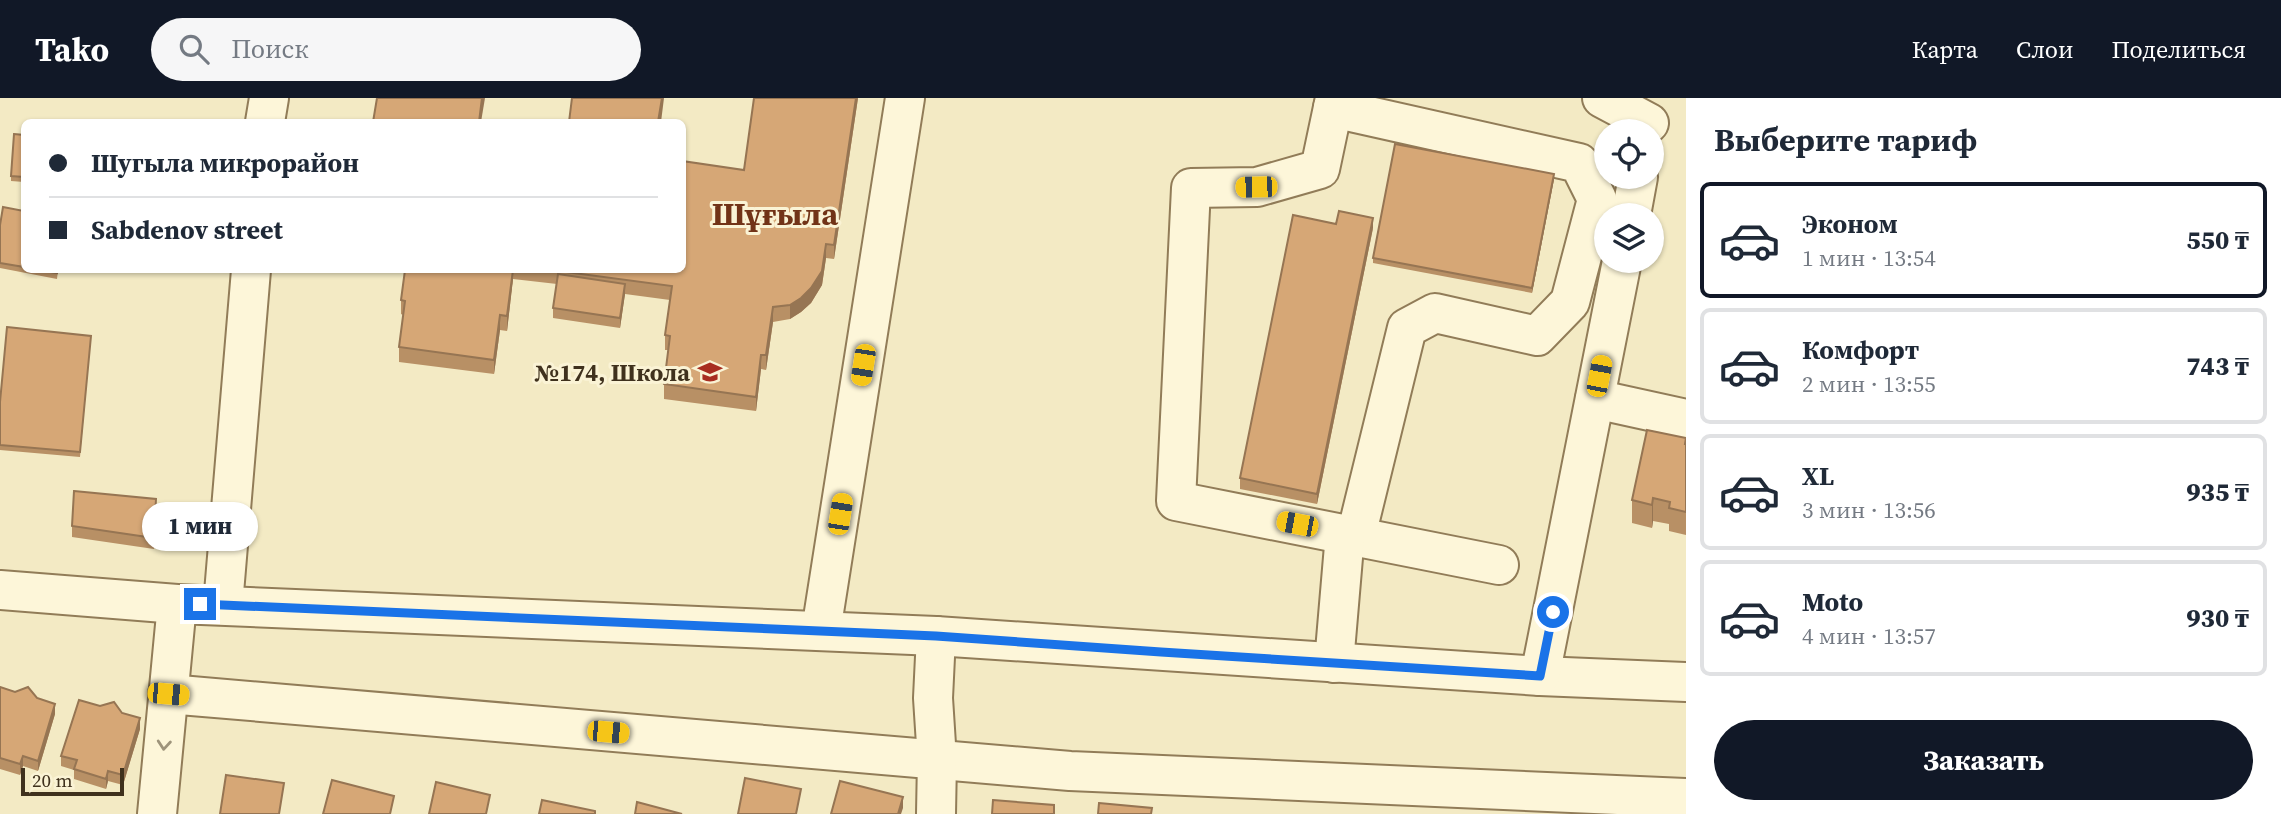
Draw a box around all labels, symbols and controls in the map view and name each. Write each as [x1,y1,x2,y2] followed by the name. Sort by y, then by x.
[151,18,641,81] search box
[35,27,109,72] text: Tako
[175,30,213,68] icon: search
[231,31,309,67] text: Поиск
[1912,33,1978,66] text: Карта
[2016,33,2073,66] text: Слои
[2111,33,2246,66] text: Поделиться
[1714,118,1977,162] text: Выберите тариф
[1594,119,1664,273] map controls
[1594,119,1664,189] button: locate
[91,145,359,181] text: Шугыла микрорайон
[1235,176,1278,198] car
[712,192,839,236] district label: Шұғыла
[1594,203,1664,273] button: layers
[1802,206,1898,242] text: Эконом
[1718,209,1781,272] icon: car
[91,212,283,248] text: Sabdenov street
[2186,222,2249,258] text: 550 ₸
[1802,242,1936,274] text: 1 мин · 13:54
[1802,332,1919,368] text: Комфорт
[1718,335,1781,398] icon: car
[850,343,877,387] car
[2186,348,2249,384] text: 743 ₸
[1585,353,1614,399] car
[534,356,690,389] place label: №174, Школа
[696,358,724,386] school or university icon: №174, Школа
[1802,368,1936,400] text: 2 мин · 13:55
[1802,458,1834,494] text: XL
[1718,461,1781,524] icon: car
[2186,474,2249,510] text: 935 ₸
[827,492,854,536] car
[1802,494,1936,526] text: 3 мин · 13:56
[142,503,258,552] callout: 1 мин
[168,510,232,542] text: 1 мин
[1275,510,1320,538] car
[1802,584,1863,620] text: Moto
[1718,587,1781,650] icon: car
[184,588,216,620] route end
[1537,596,1569,628] route start
[2186,600,2249,636] text: 930 ₸
[1802,620,1936,652] text: 4 мин · 13:57
[147,682,190,706] car
[587,720,630,744] car
[1714,720,2253,800] button: Заказать
[156,739,171,750] one-way arrow
[21,765,124,797] scale bar
[32,767,73,793] text: 20 m

